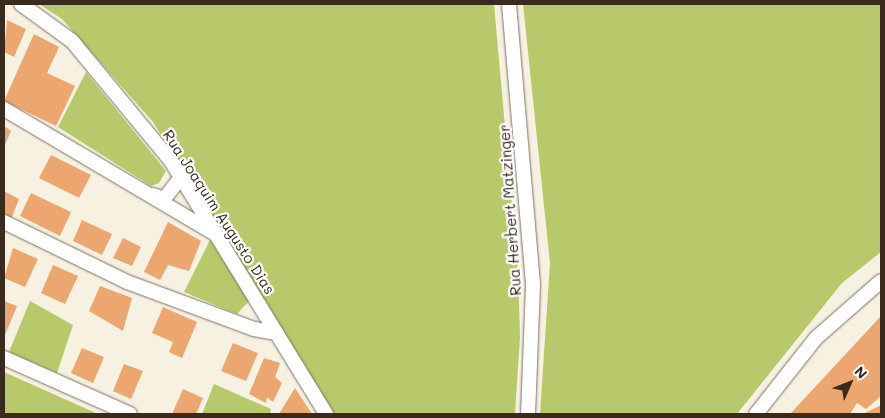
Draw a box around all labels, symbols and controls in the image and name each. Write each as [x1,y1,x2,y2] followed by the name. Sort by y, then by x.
[495,124,525,296] street label: Rua Herbert Matzinger
[159,126,279,298] street label: Rua Joaquim Augusto Dias
[825,358,875,408] north arrow
[851,362,872,383] text: N

